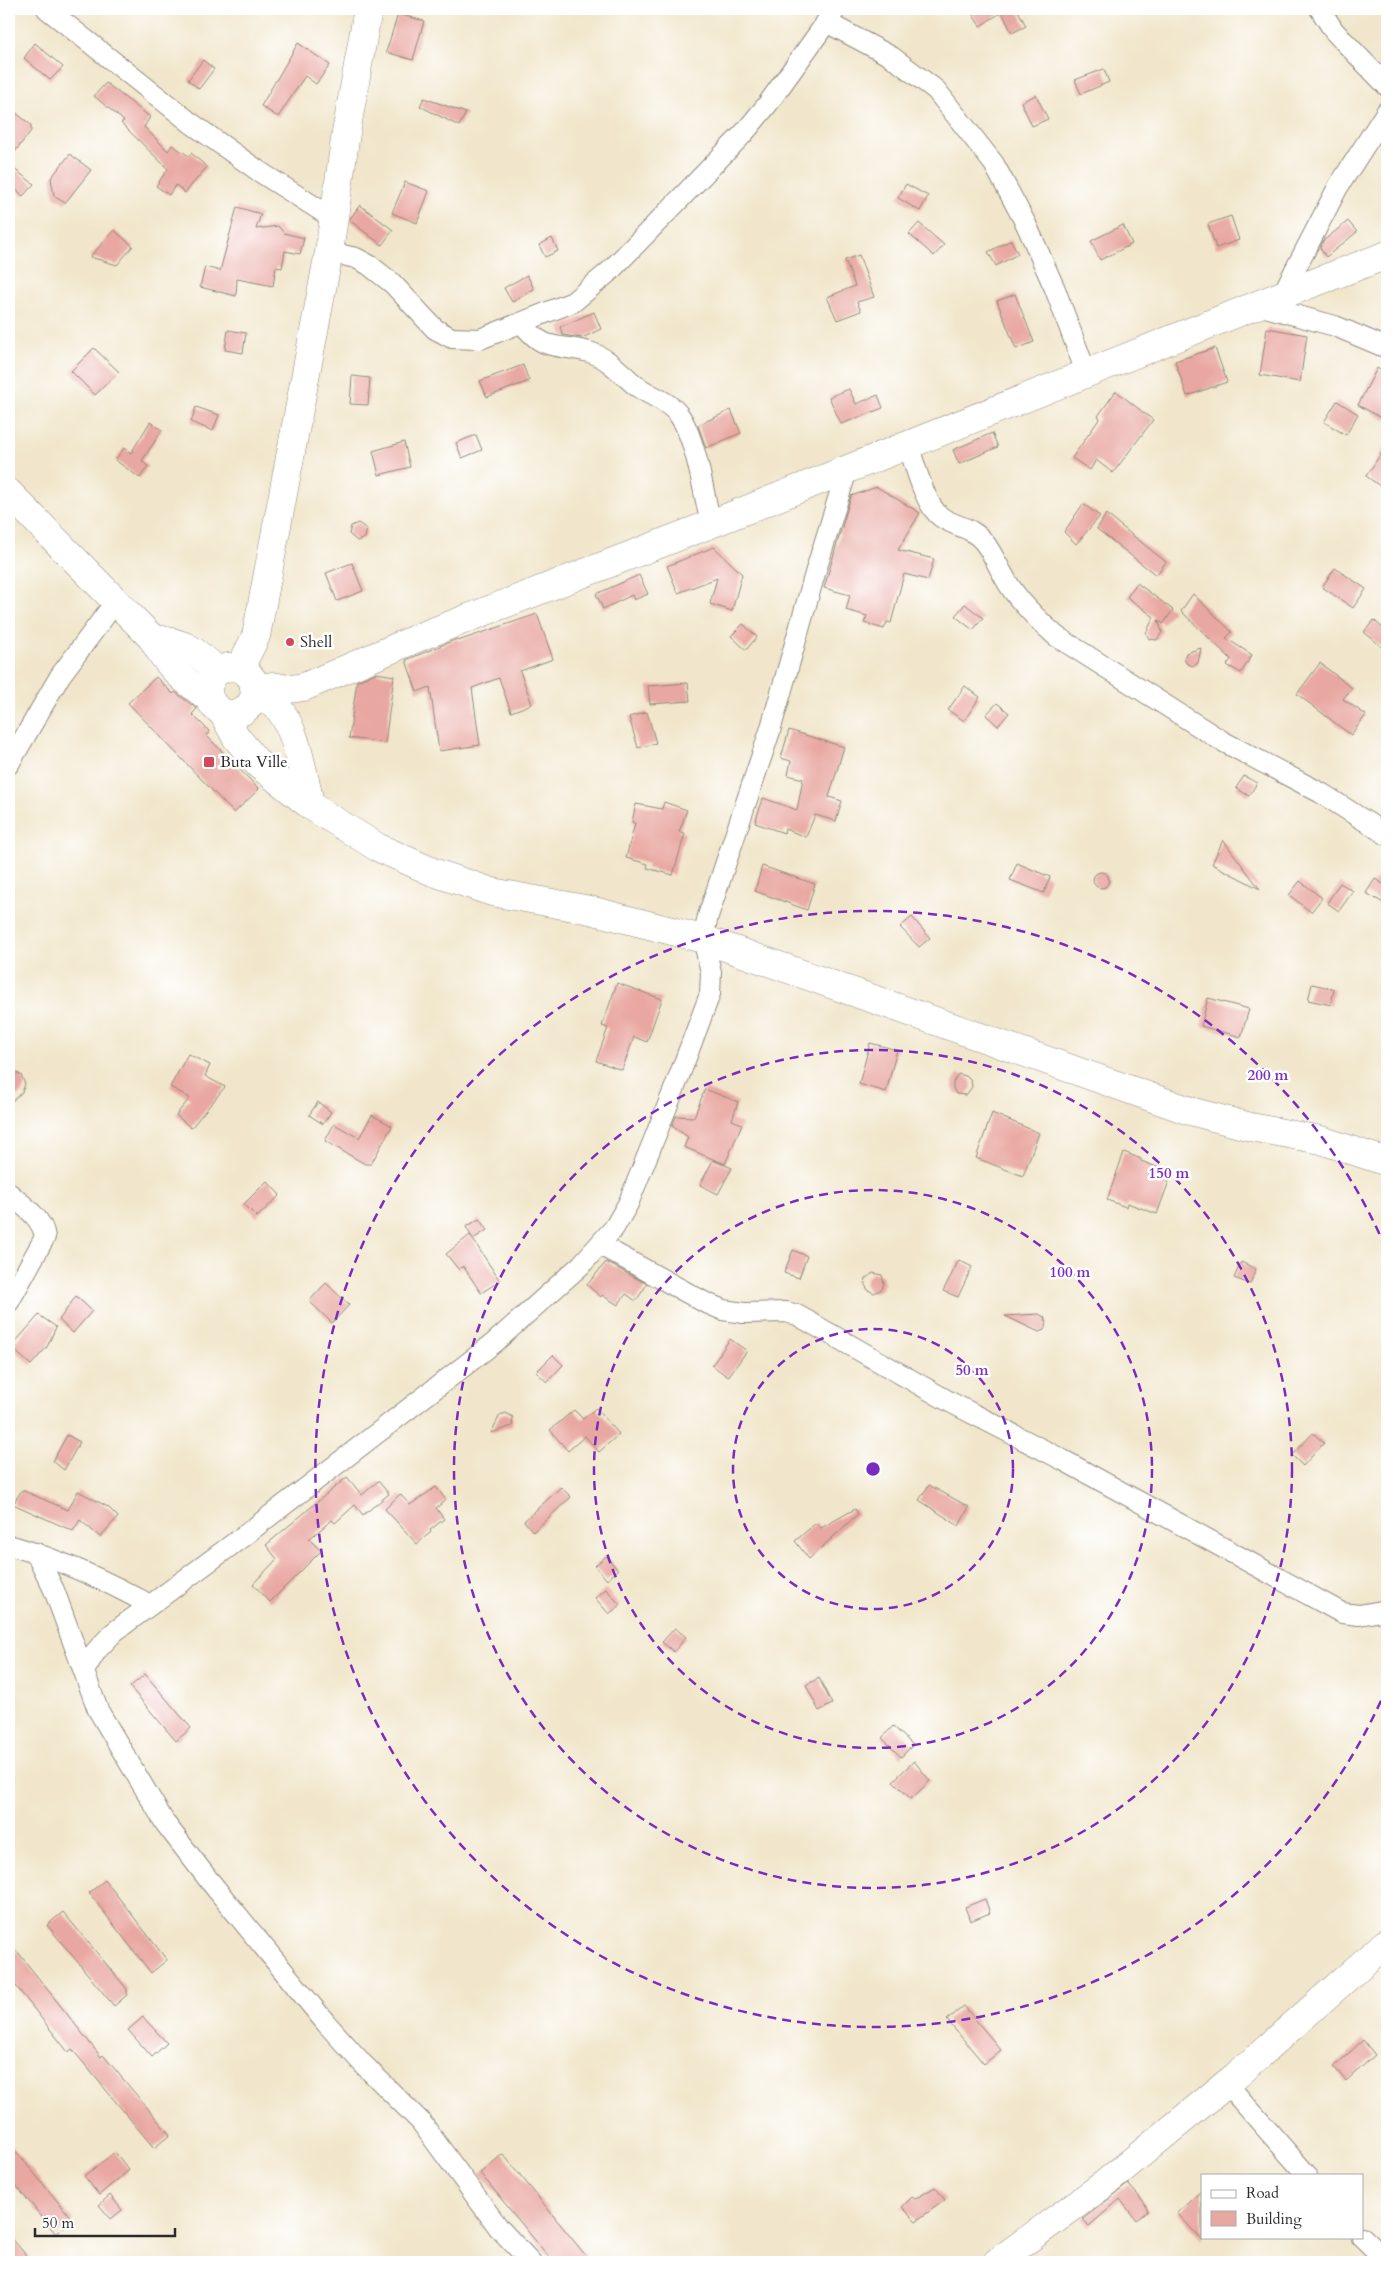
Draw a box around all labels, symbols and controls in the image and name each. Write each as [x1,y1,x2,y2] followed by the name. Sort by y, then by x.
[300,631,332,653] place label: Shell
[284,636,296,648] marker: Shell
[220,751,288,773] place label: Buta Ville
[202,755,216,769] marker: Buta Ville
[1248,1065,1289,1085] text: 200 m
[1149,1163,1190,1183] text: 150 m
[1050,1262,1091,1282] text: 100 m
[955,1360,989,1380] text: 50 m
[864,1460,882,1478] centre of rings
[1201,2174,1364,2238] legend
[1246,2183,1279,2203] text: Road
[35,2206,175,2238] scale bar
[1246,2209,1302,2229] text: Building
[42,2213,74,2233] text: 50 m

